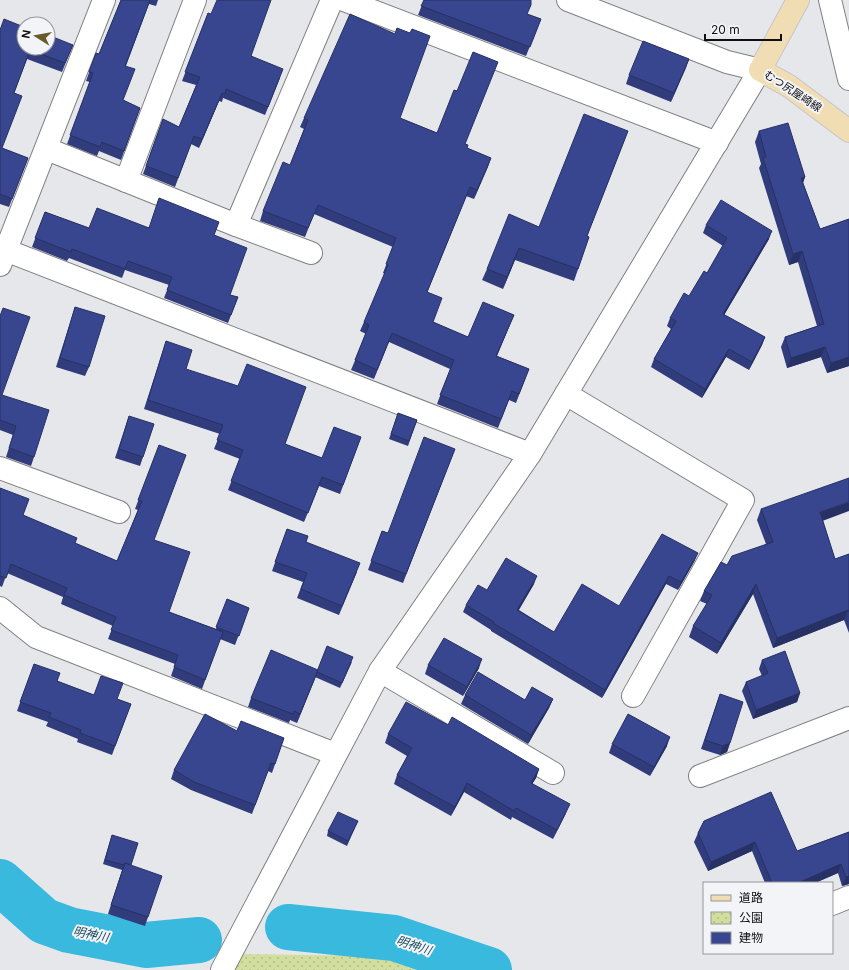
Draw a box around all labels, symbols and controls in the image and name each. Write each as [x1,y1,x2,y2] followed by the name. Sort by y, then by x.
[16,16,56,56] north arrow
[705,16,781,42] scale bar
[711,22,740,37] text: 20 m
[19,29,34,40] text: N
[762,67,824,115] street label: むつ尻屋崎線
[703,882,833,954] legend
[739,890,763,905] text: 道路
[739,910,763,925] text: 公園
[72,923,112,945] water label: 明神川
[739,930,763,945] text: 建物
[395,932,435,958] water label: 明神川

